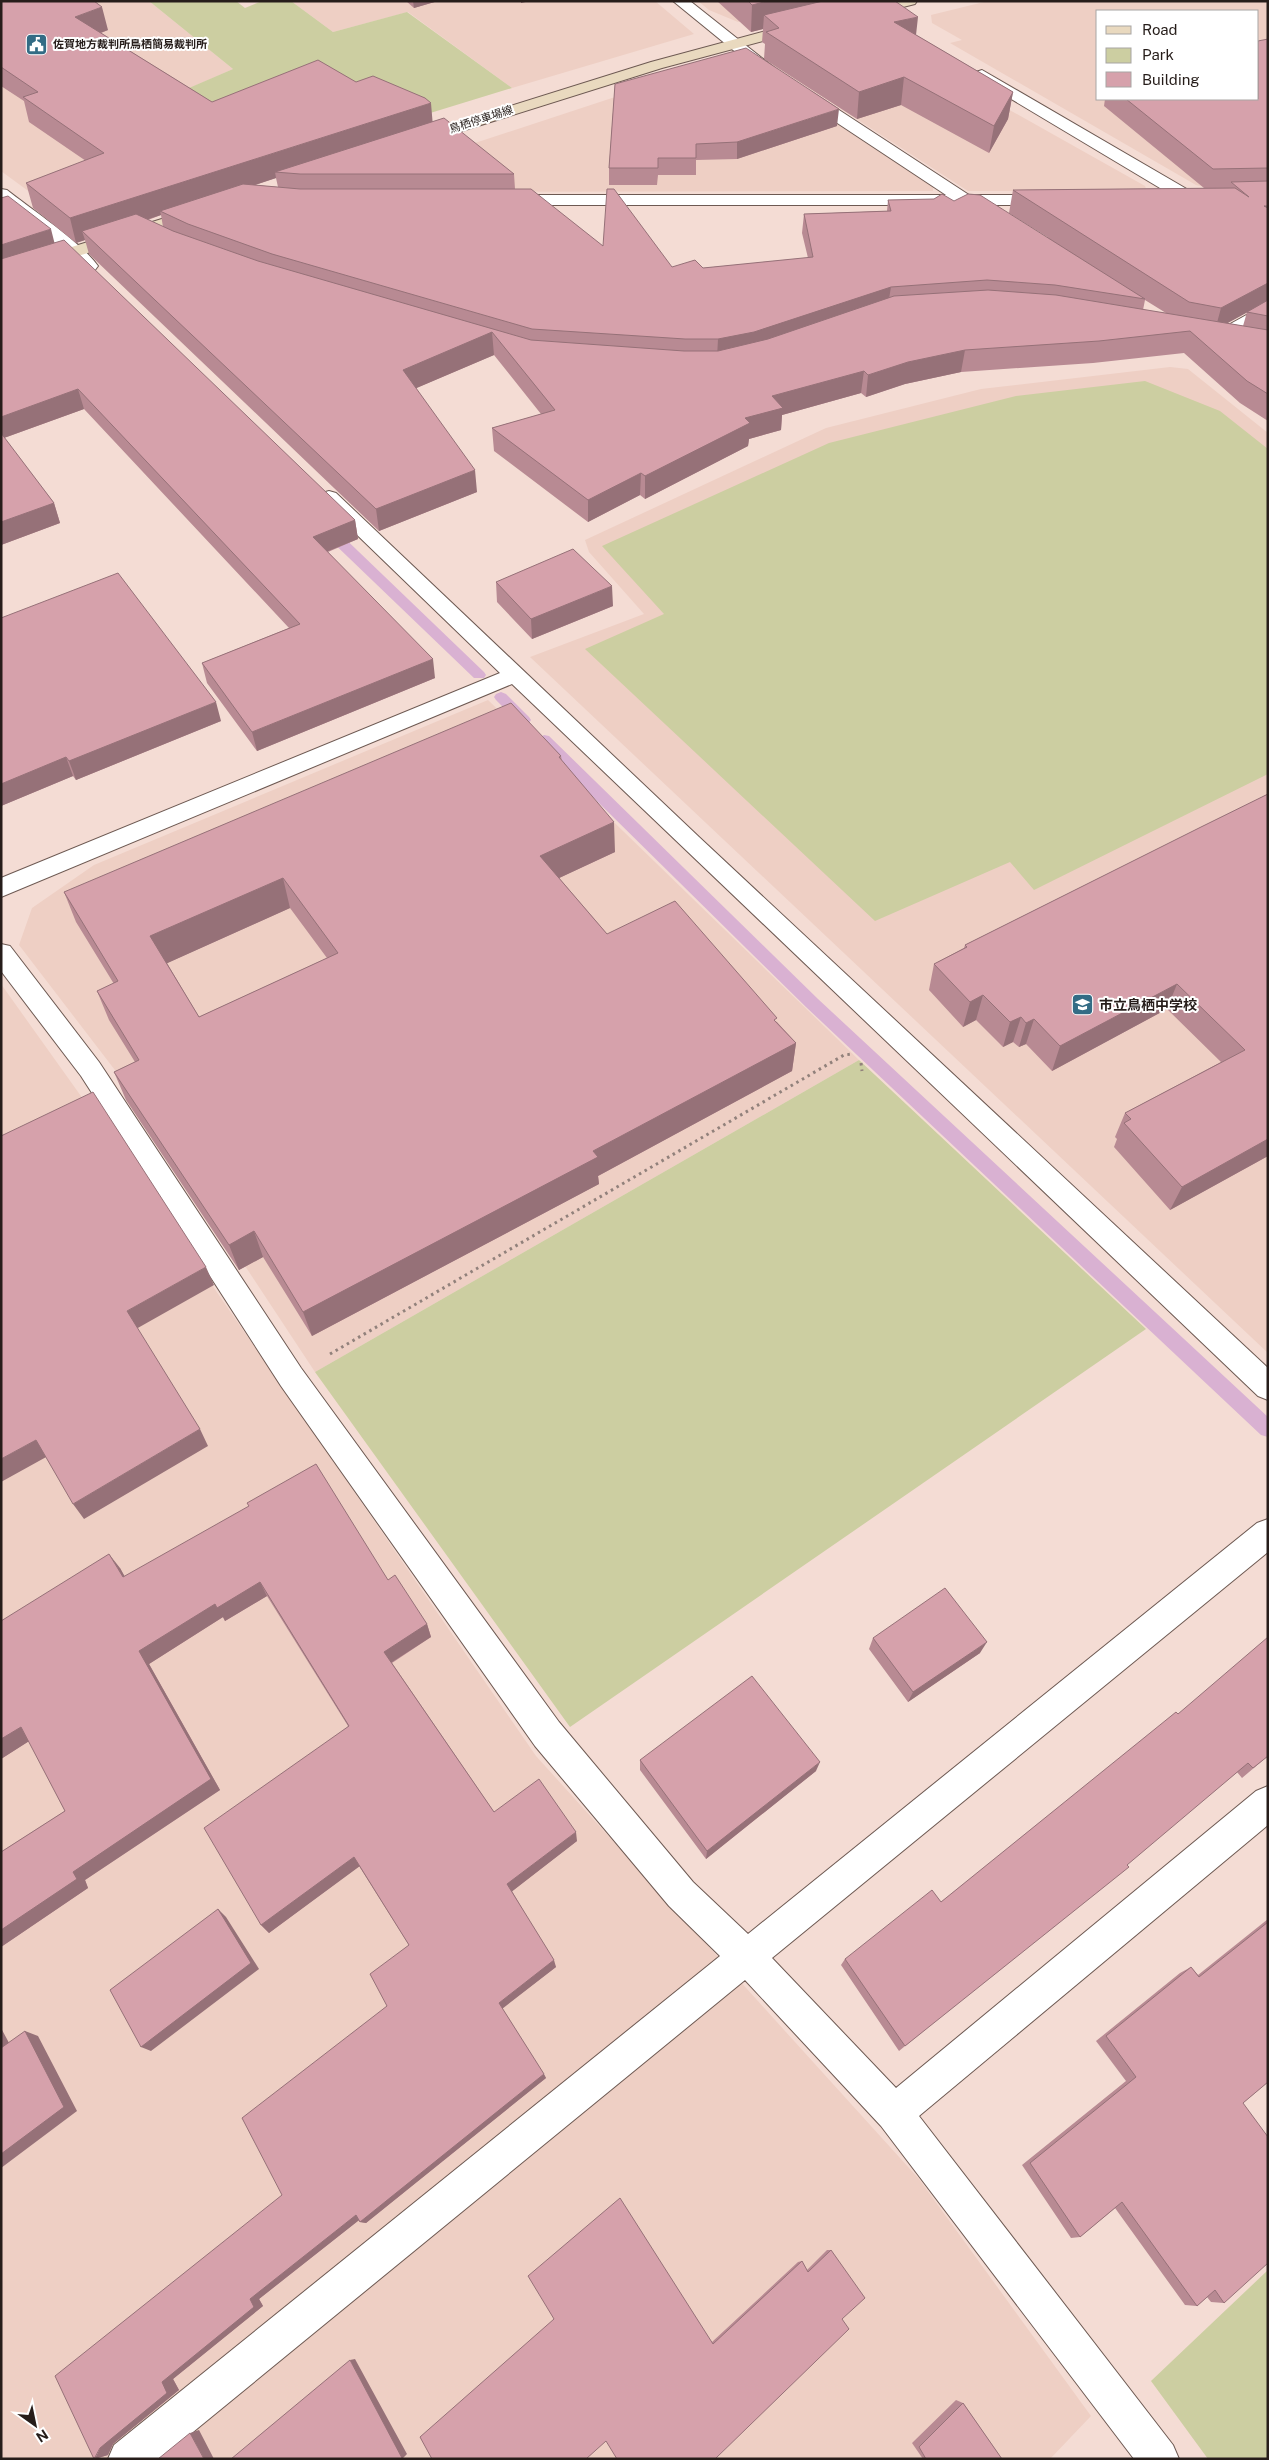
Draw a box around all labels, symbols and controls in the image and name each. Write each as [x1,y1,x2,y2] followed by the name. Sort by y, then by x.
[1096,10,1259,100] legend
[1142,21,1178,38] text: Road
[25,32,49,56] public building icon: 佐賀地方裁判所鳥栖簡易裁判所
[53,38,207,50] place label: 佐賀地方裁判所鳥栖簡易裁判所
[1142,46,1174,63] text: Park
[1142,71,1200,88] text: Building
[448,103,514,135] street label: 鳥栖停車場線
[1071,993,1095,1017] school or university icon: 市立鳥栖中学校
[1099,997,1197,1013] place label: 市立鳥栖中学校
[10,2400,60,2450] north arrow
[33,2426,51,2446] text: N

